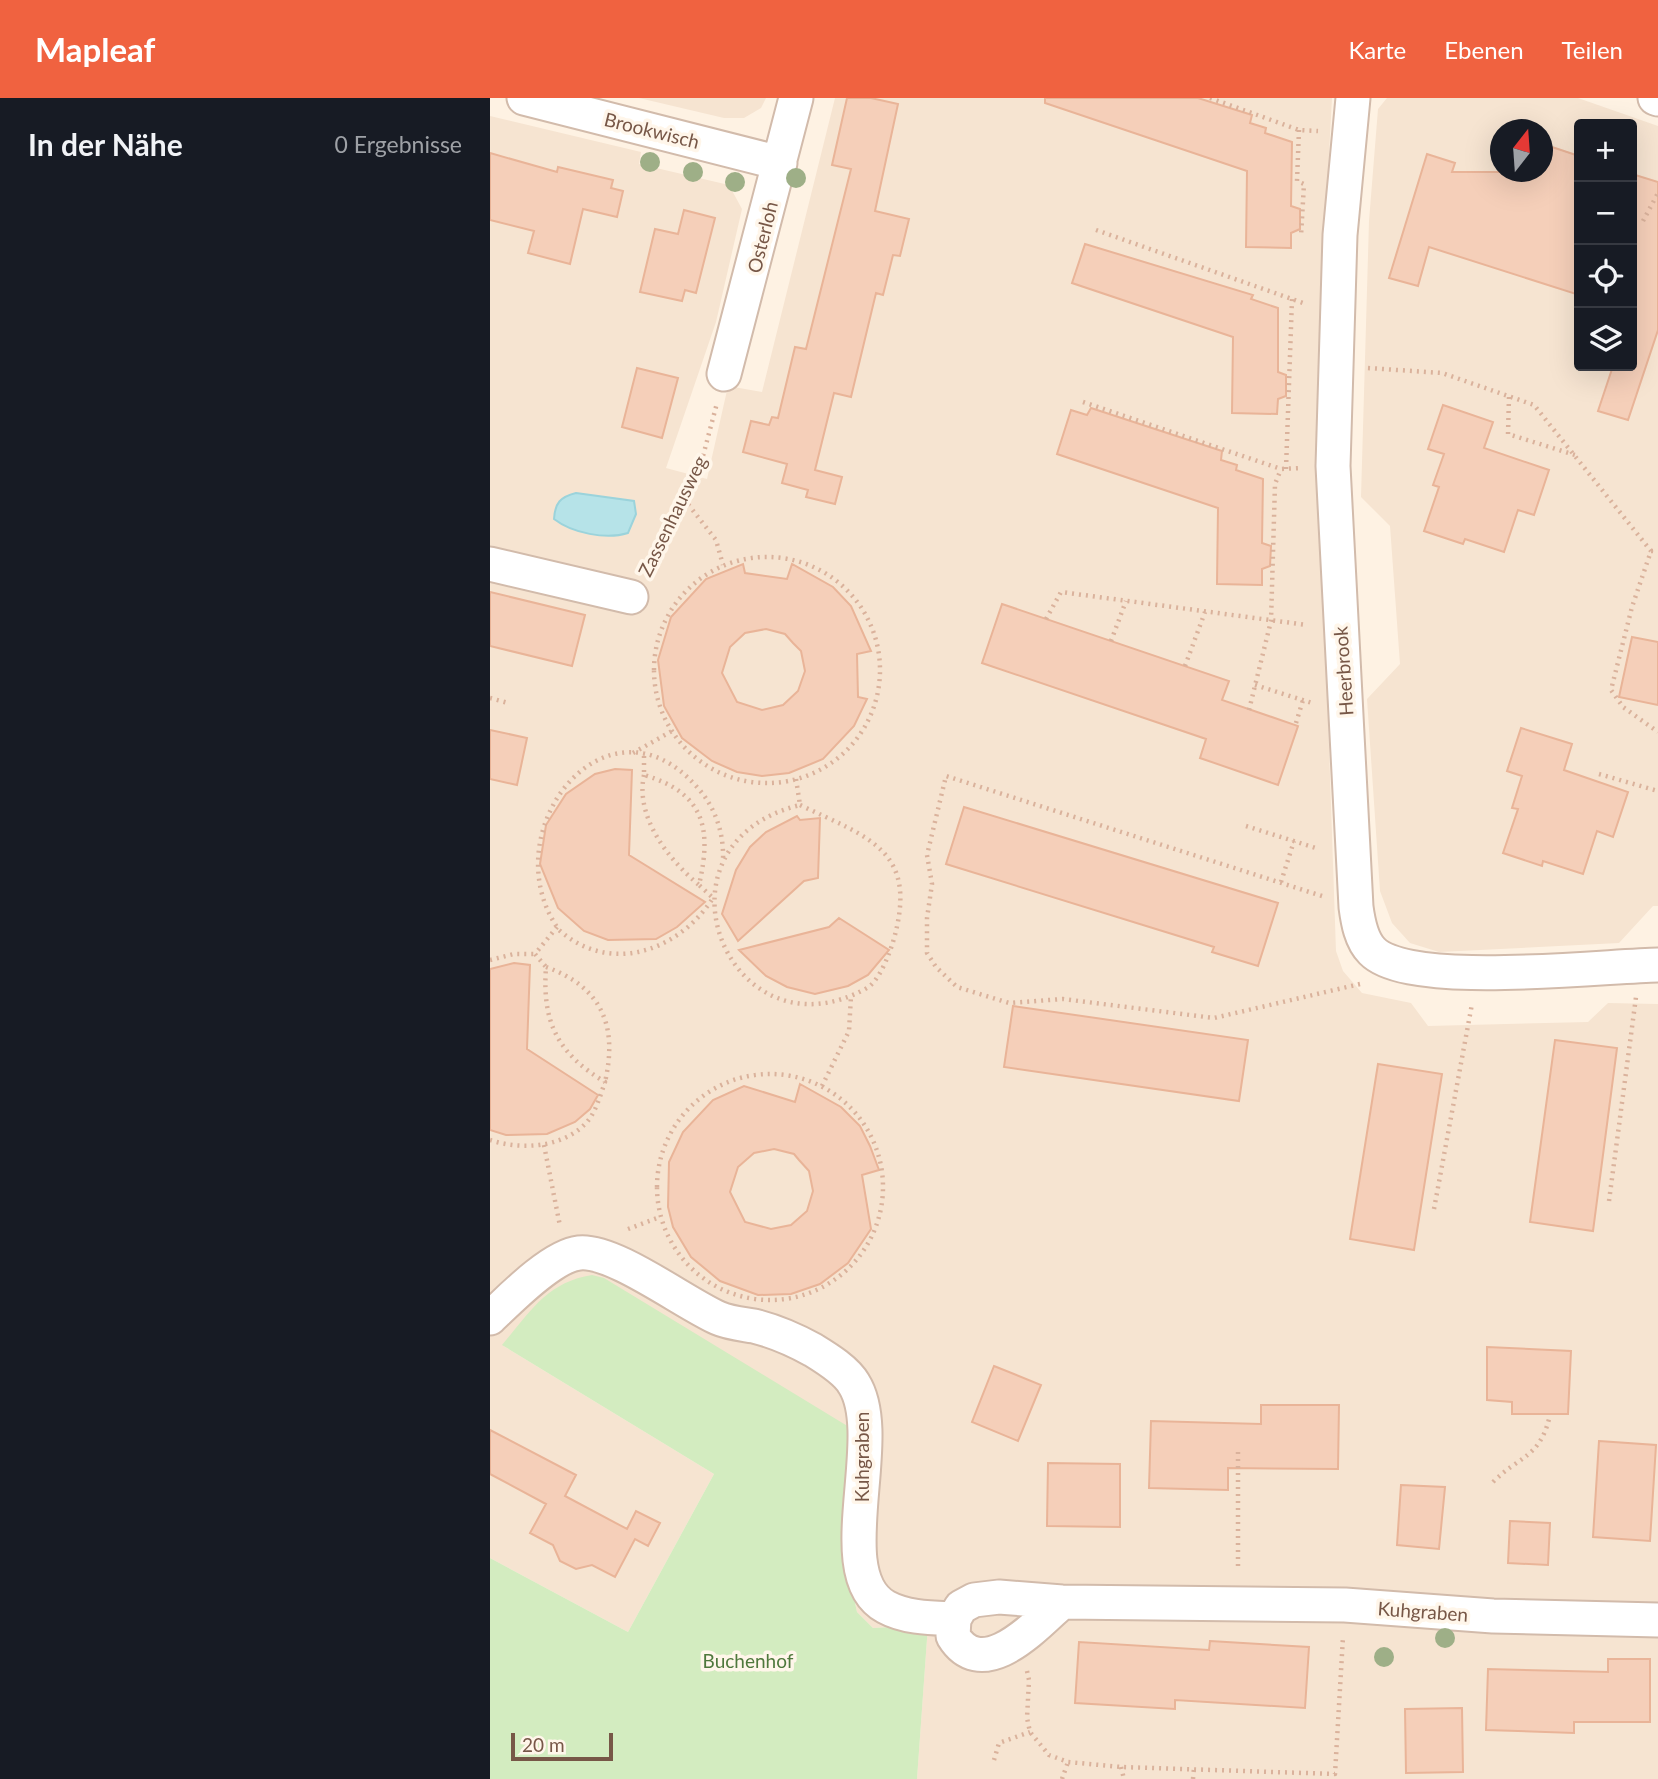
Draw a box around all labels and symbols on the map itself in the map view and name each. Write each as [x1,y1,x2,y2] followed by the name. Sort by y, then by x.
[602,107,702,153] street label: Brookwisch
[1490,119,1553,182] north arrow
[742,199,782,275] street label: Osterloh
[633,452,711,580] street label: Zassenhausweg
[1328,625,1358,716] street label: Heerbrook
[850,1412,873,1502] street label: Kuhgraben
[1377,1596,1469,1626] street label: Kuhgraben
[703,1649,794,1672] park label: Buchenhof
[511,1730,612,1762] scale bar

